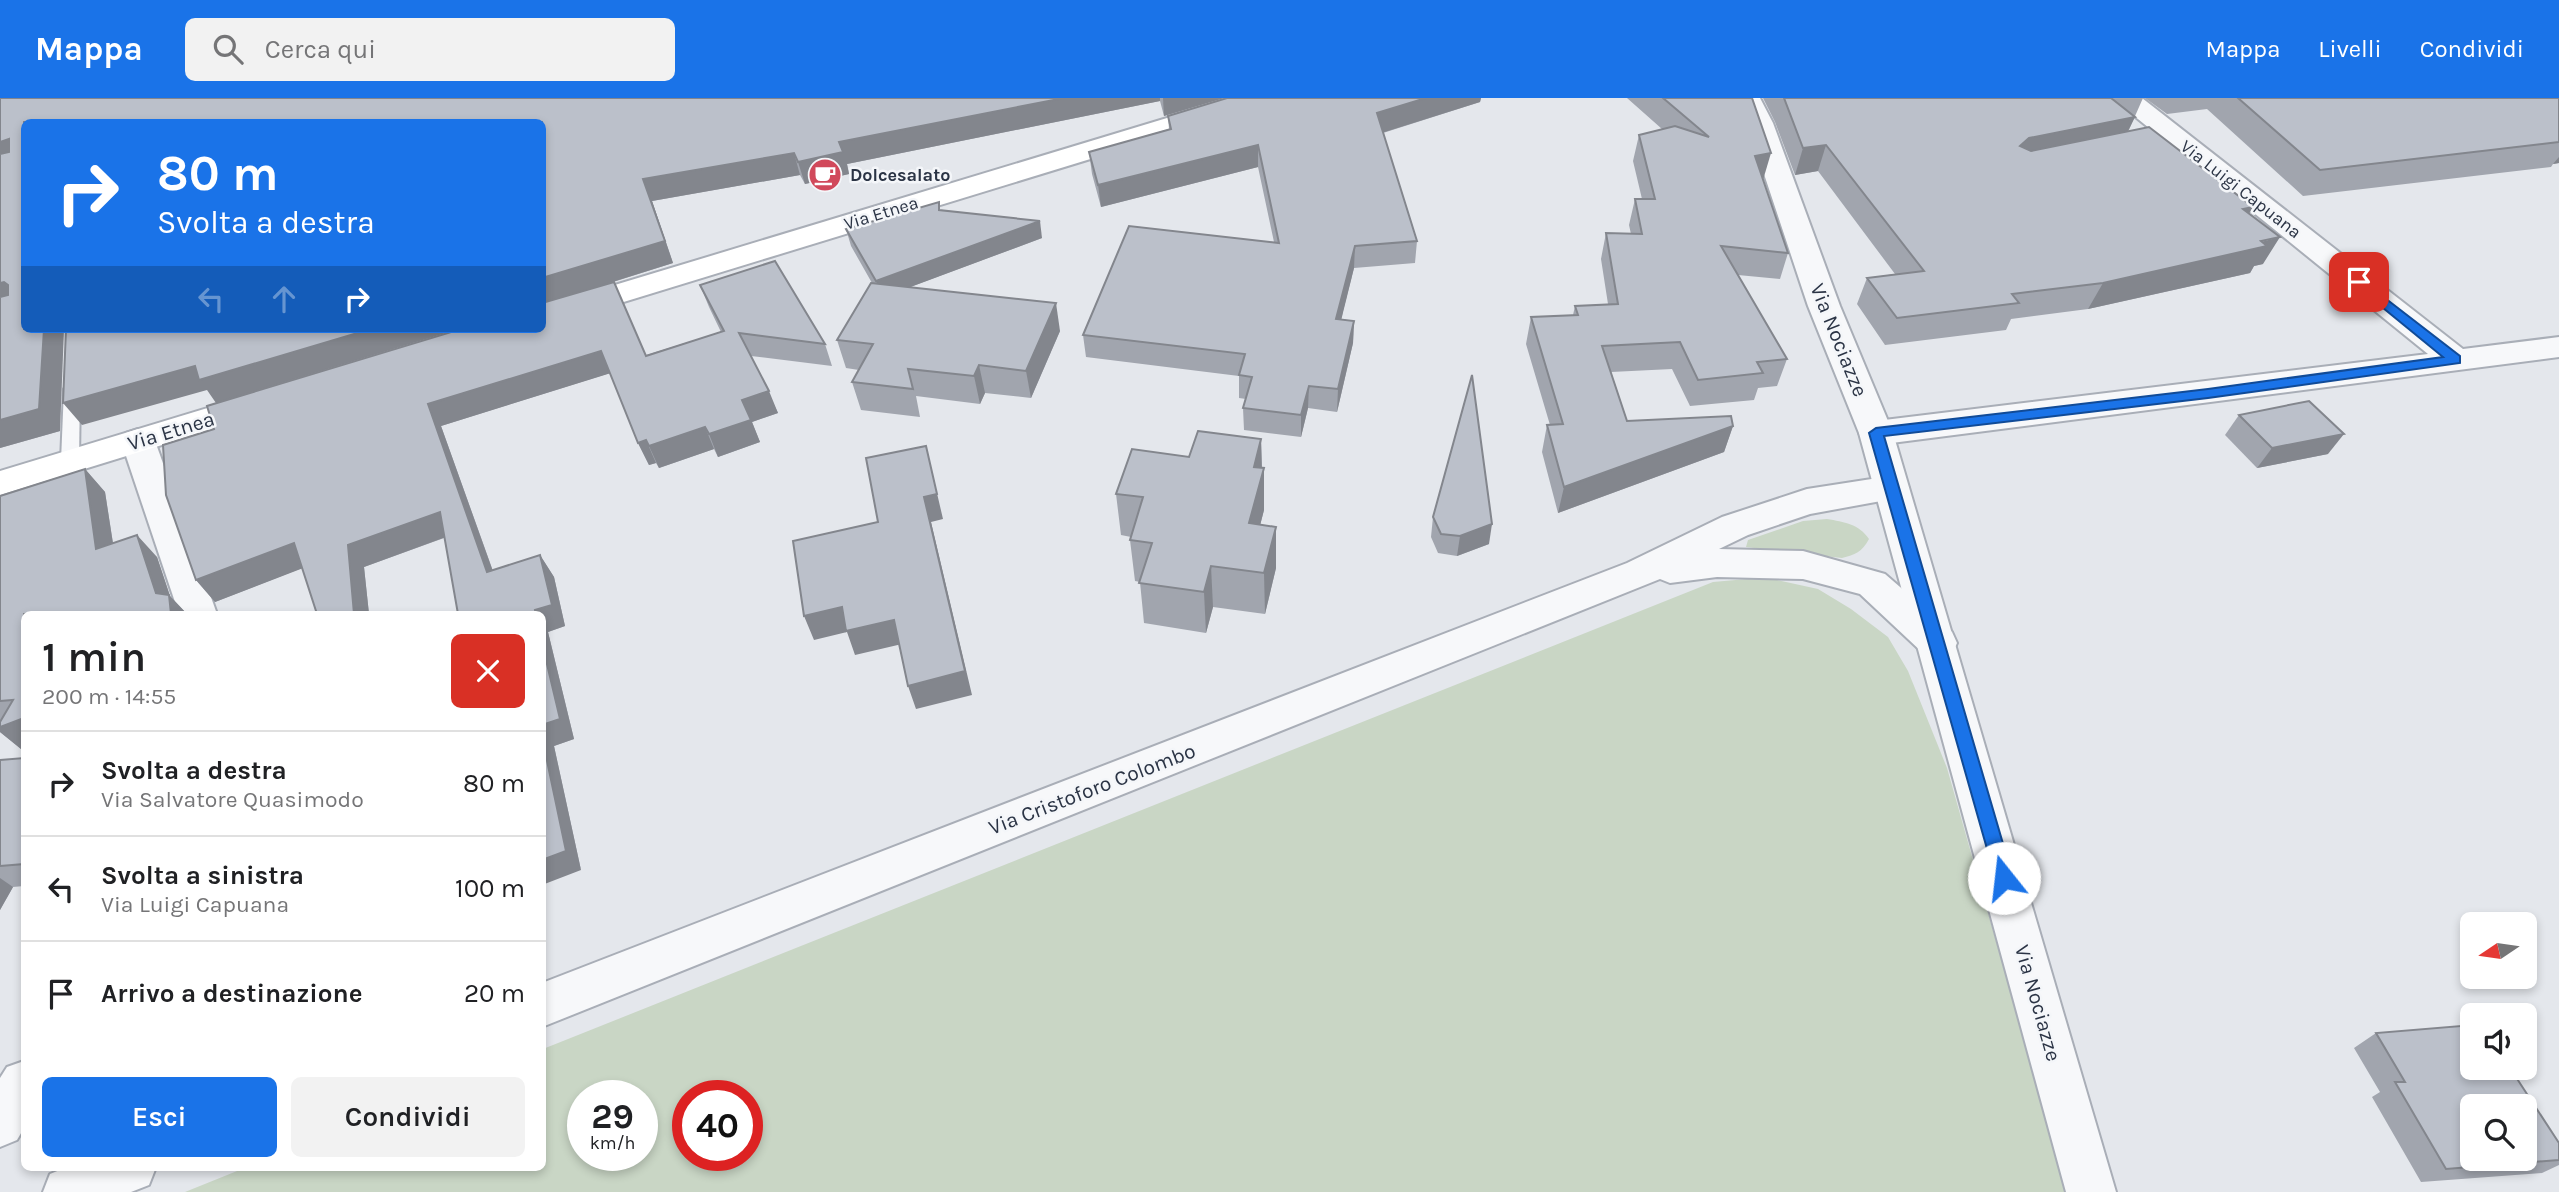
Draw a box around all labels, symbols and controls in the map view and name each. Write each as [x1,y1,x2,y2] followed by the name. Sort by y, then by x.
[185,18,675,81] search box
[35,30,143,68] text: Mappa
[209,30,247,68] icon: search
[265,34,376,65] text: Cerca qui
[2206,35,2280,63] text: Mappa
[2318,35,2382,63] text: Livelli
[2420,35,2524,63] text: Condividi
[2176,135,2306,243] street label: Via Luigi Capuana
[157,145,279,202] text: 80 m
[42,147,133,238] icon: right
[806,156,844,194] cafe icon: Dolcesalato
[850,164,950,186] place label: Dolcesalato
[841,191,921,235] street label: Via Etnea
[157,204,375,241] text: Svolta a destra
[2329,252,2389,312] pin
[2340,263,2378,301] icon: arrive
[192,280,230,318] icon: left
[265,280,303,318] icon: ahead
[338,280,376,318] icon: right
[1805,280,1873,400] street label: Via Nociazze
[125,406,217,456] street label: Via Etnea
[42,632,146,682] text: 1 min
[451,634,525,708] button: close
[42,683,176,710] text: 200 m · 14:55
[985,738,1199,840] street label: Via Cristoforo Colombo
[101,755,287,786] text: Svolta a destra
[42,765,80,803] icon: right
[463,768,525,799] text: 80 m
[101,786,364,813] text: Via Salvatore Quasimodo
[1967,841,2041,915] position arrow
[101,860,304,891] text: Svolta a sinistra
[42,870,80,908] icon: left
[455,873,525,904] text: 100 m
[101,891,289,918] text: Via Luigi Capuana
[2460,912,2538,989] north arrow
[2460,912,2537,1171] map controls
[2010,942,2066,1064] street label: Via Nociazze
[42,975,80,1013] icon: arrive
[101,978,363,1009] text: Arrivo a destinazione
[464,978,525,1009] text: 20 m
[2460,1003,2537,1080] button: sound
[42,1077,277,1157] button: Esci
[291,1077,525,1157] button: Condividi
[672,1080,763,1171] speed limit sign: 40
[2460,1094,2537,1171] button: search
[591,1096,634,1137] text: 29
[590,1132,635,1154] text: km/h

